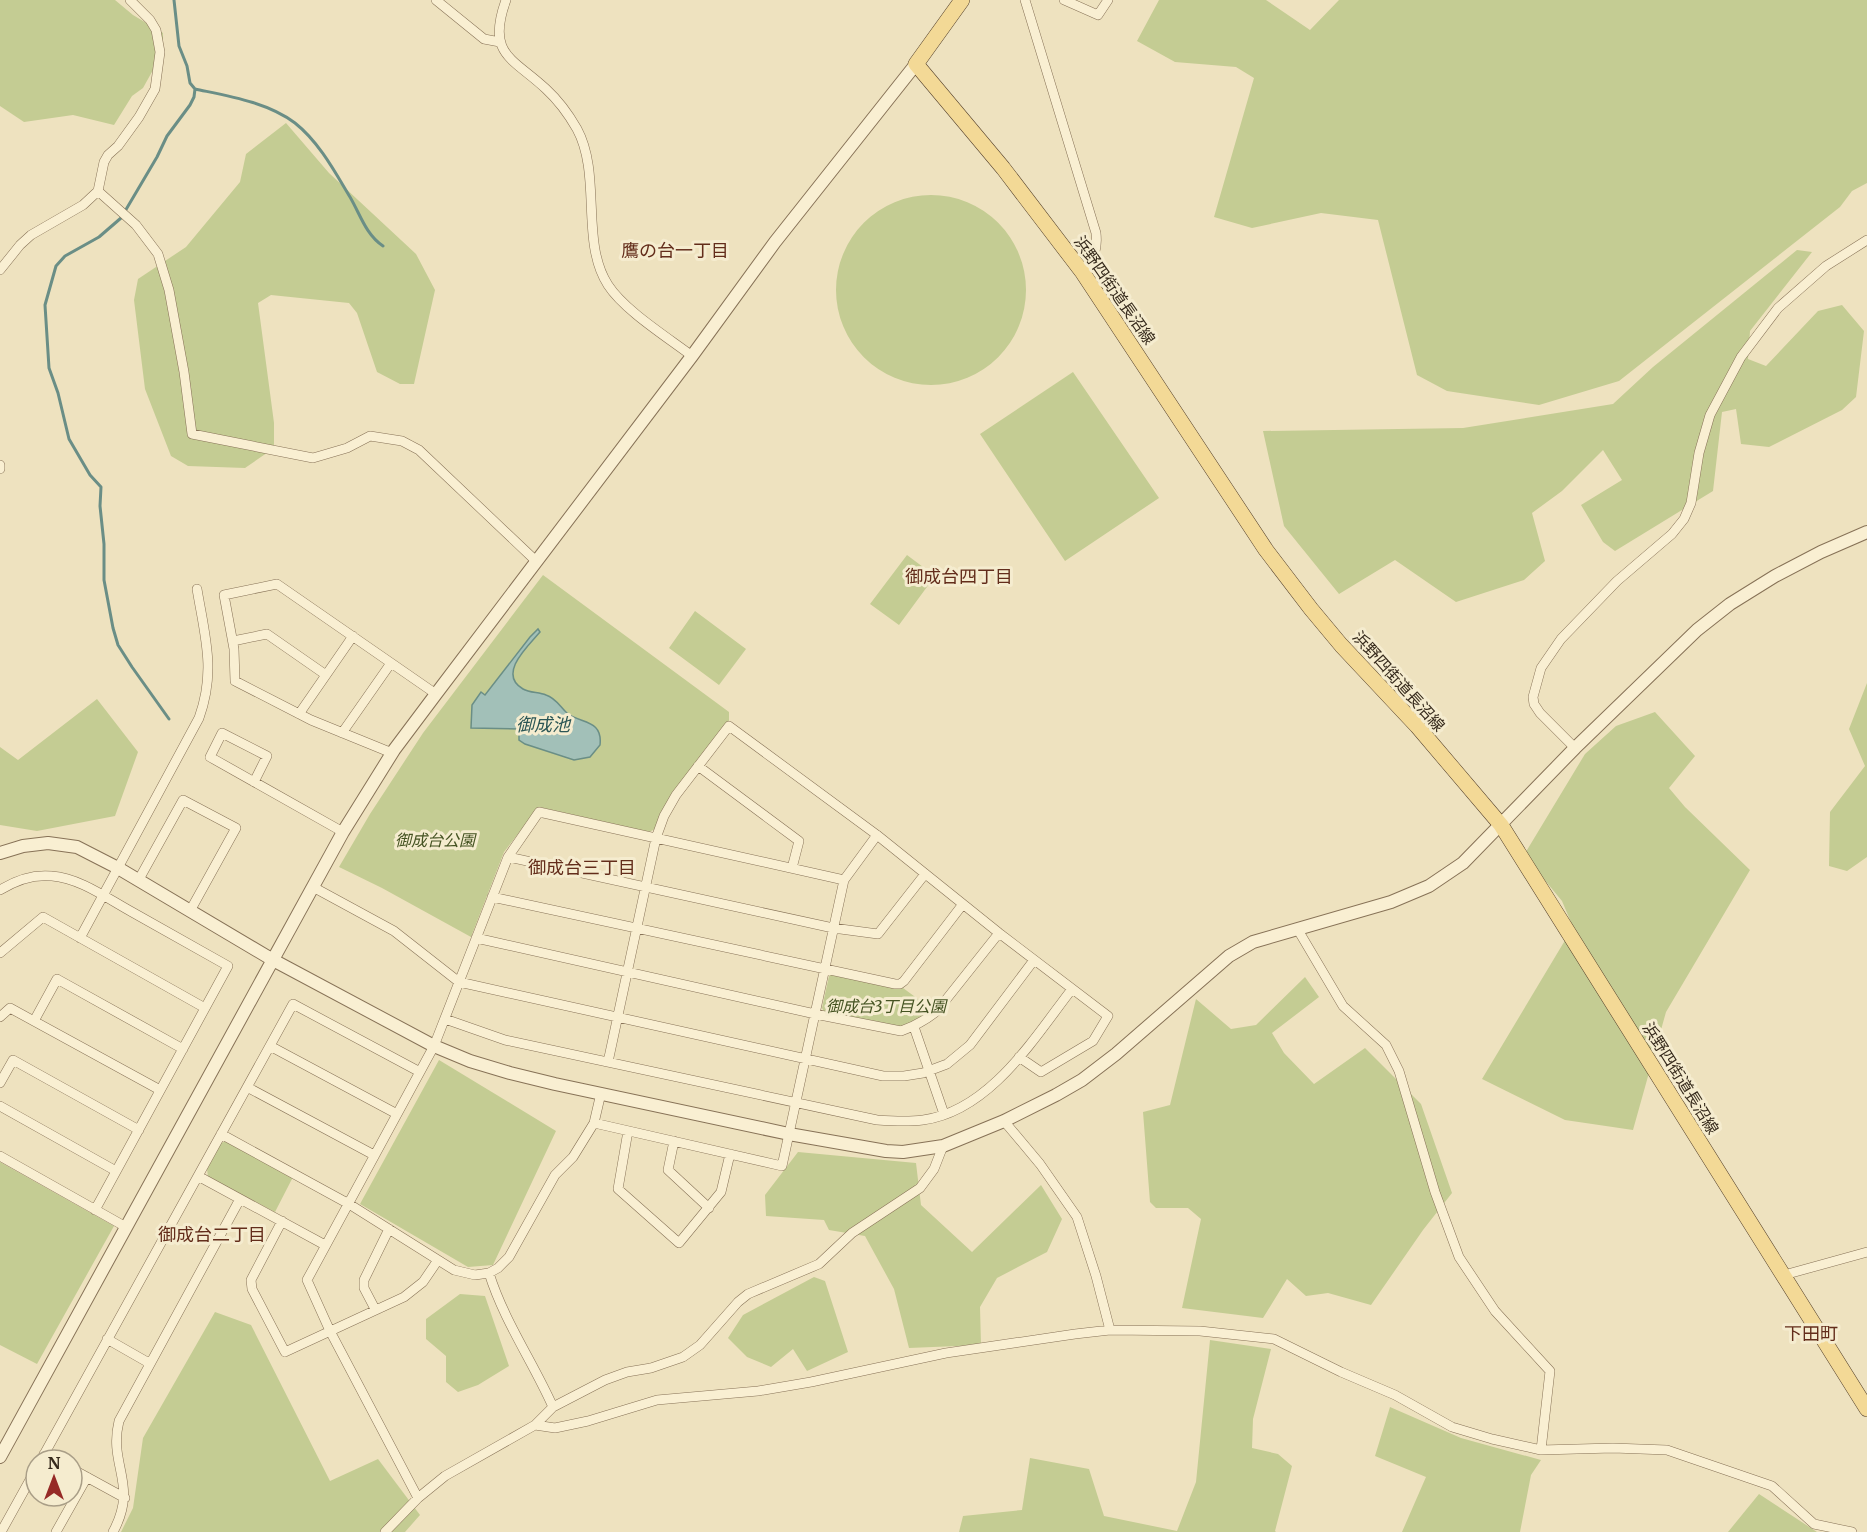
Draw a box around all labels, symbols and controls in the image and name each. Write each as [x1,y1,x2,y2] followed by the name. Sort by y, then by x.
[1070,232,1160,348] street label: 浜野四街道長沼線
[621,239,729,262] district label: 鷹の台一丁目
[905,565,1013,588] district label: 御成台四丁目
[1349,627,1449,735] street label: 浜野四街道長沼線
[516,713,572,736] water label: 御成池
[395,830,477,850] park label: 御成台公園
[528,856,636,879] district label: 御成台三丁目
[826,996,948,1016] park label: 御成台3丁目公園
[1639,1018,1723,1138] street label: 浜野四街道長沼線
[158,1223,266,1246] district label: 御成台二丁目
[1784,1322,1838,1345] district label: 下田町
[24,1448,84,1508] north arrow
[48,1453,61,1473] text: N

